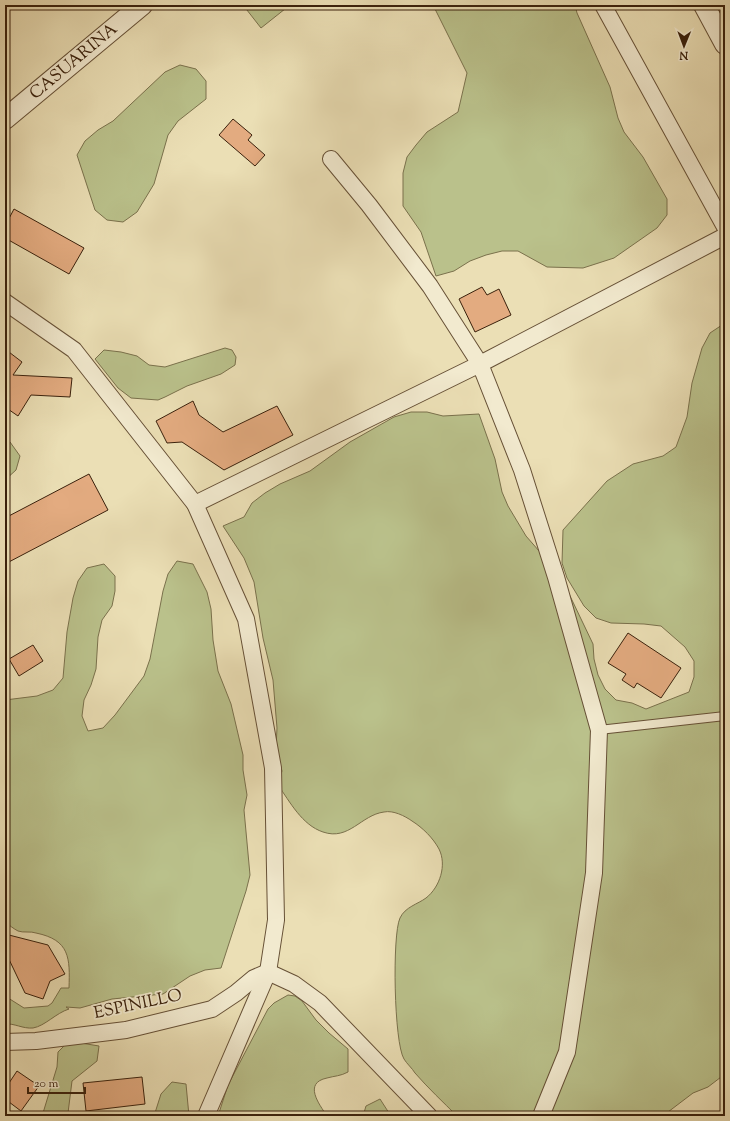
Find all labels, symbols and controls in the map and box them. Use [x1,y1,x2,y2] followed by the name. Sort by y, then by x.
[25,18,123,106] street label: CASUARINA
[664,26,704,66] north arrow
[679,47,689,63] text: N
[92,984,184,1026] street label: ESPINILLO
[28,1069,85,1095] scale bar
[34,1075,59,1093] text: 20 m

